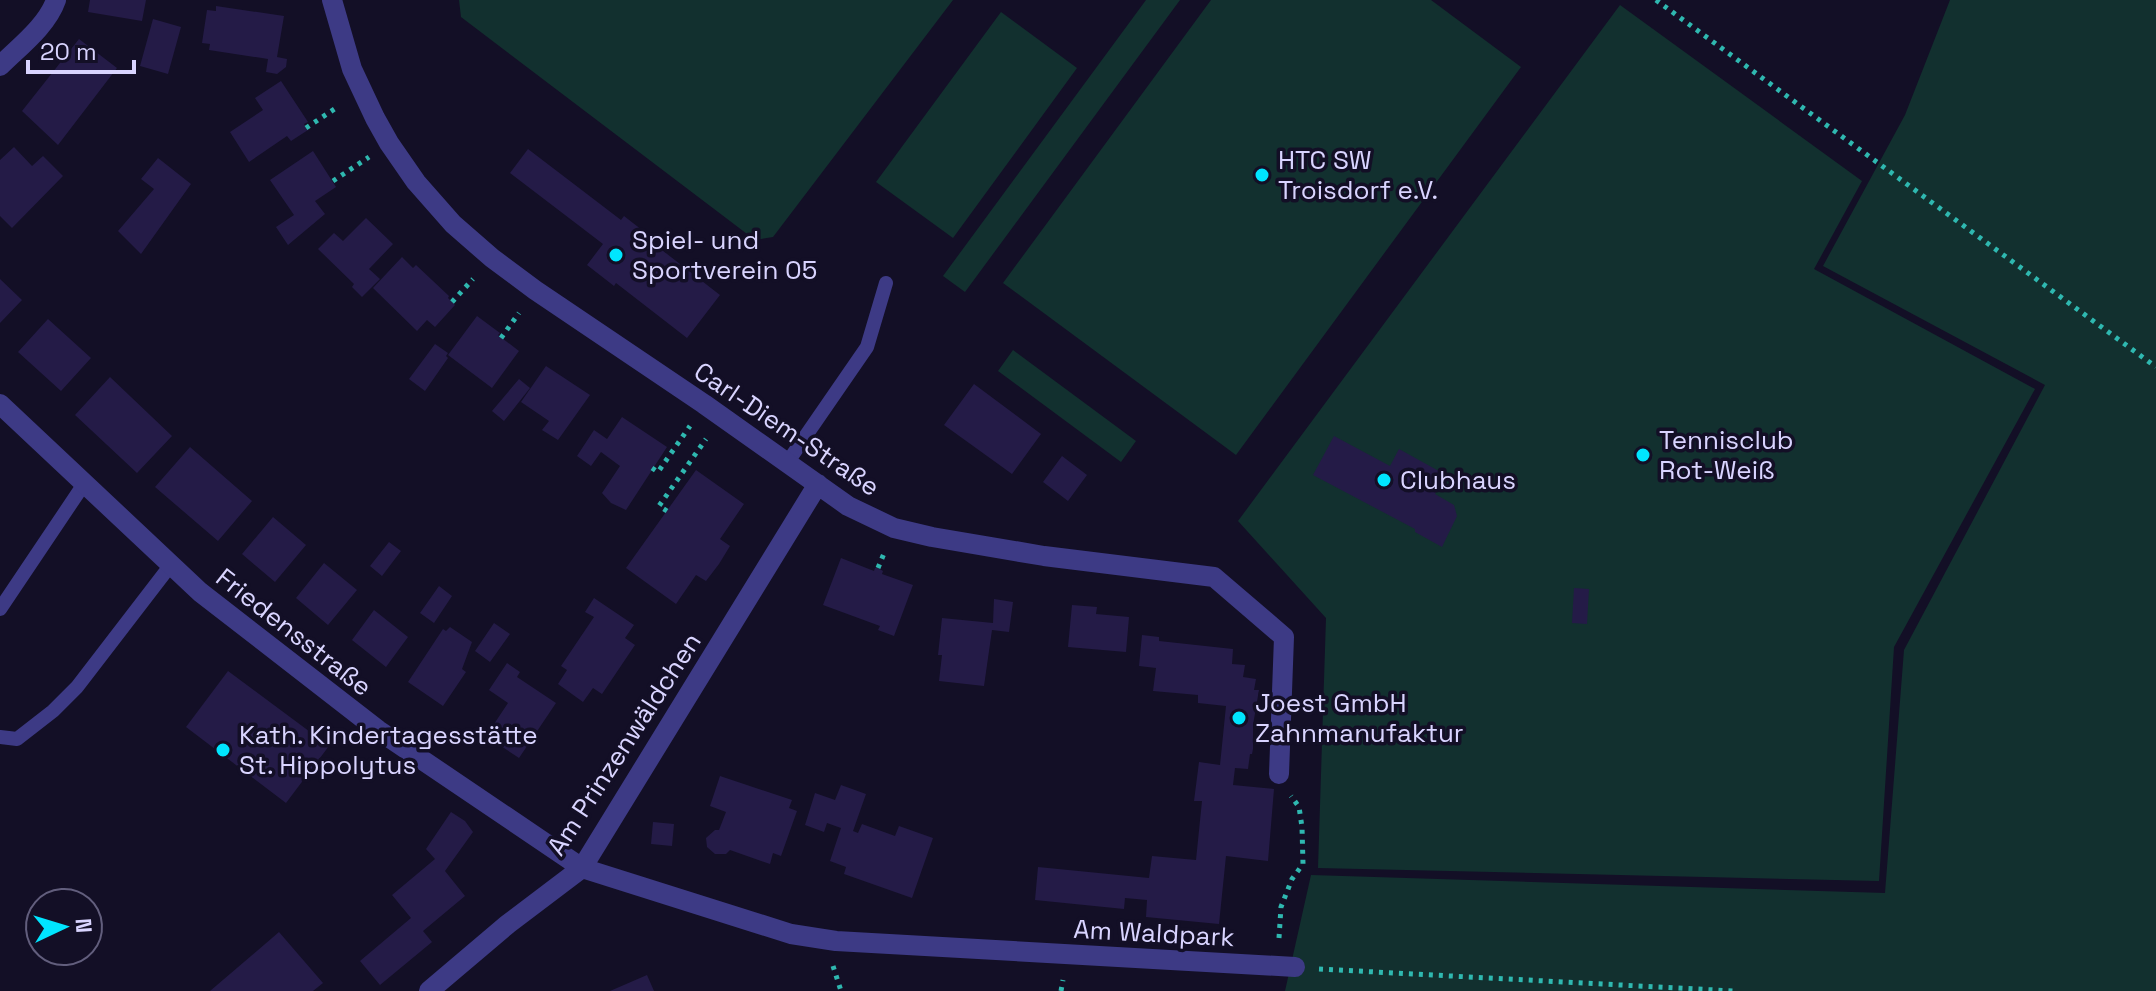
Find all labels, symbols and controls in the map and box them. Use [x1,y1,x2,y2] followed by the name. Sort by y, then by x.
[28,24,134,74] scale bar
[40,36,97,67] text: 20 m
[1278,143,1438,207] place label: HTC SW Troisdorf e.V.
[1253,166,1271,184] marker: HTC SW Troisdorf e.V.
[632,223,817,287] place label: Spiel- und Sportverein 05
[607,246,625,264] marker: Spiel- und Sportverein 05
[688,354,886,504] street label: Carl-Diem-Straße
[1659,423,1794,487] place label: Tennisclub Rot-Weiß
[1634,446,1652,464] marker: Tennisclub Rot-Weiß
[1400,463,1516,497] place label: Clubhaus
[1375,471,1393,489] marker: Clubhaus
[209,560,379,704] street label: Friedensstraße
[539,626,709,862] street label: Am Prinzenwäldchen
[1255,686,1464,750] place label: Joest GmbH Zahnmanufaktur
[1230,709,1248,727] marker: Joest GmbH Zahnmanufaktur
[239,718,538,782] place label: Kath. Kindertagesstätte St. Hippolytus
[214,741,232,759] marker: Kath. Kindertagesstätte St. Hippolytus
[24,887,104,967] north arrow
[1073,912,1235,954] street label: Am Waldpark
[69,917,98,934] text: N

